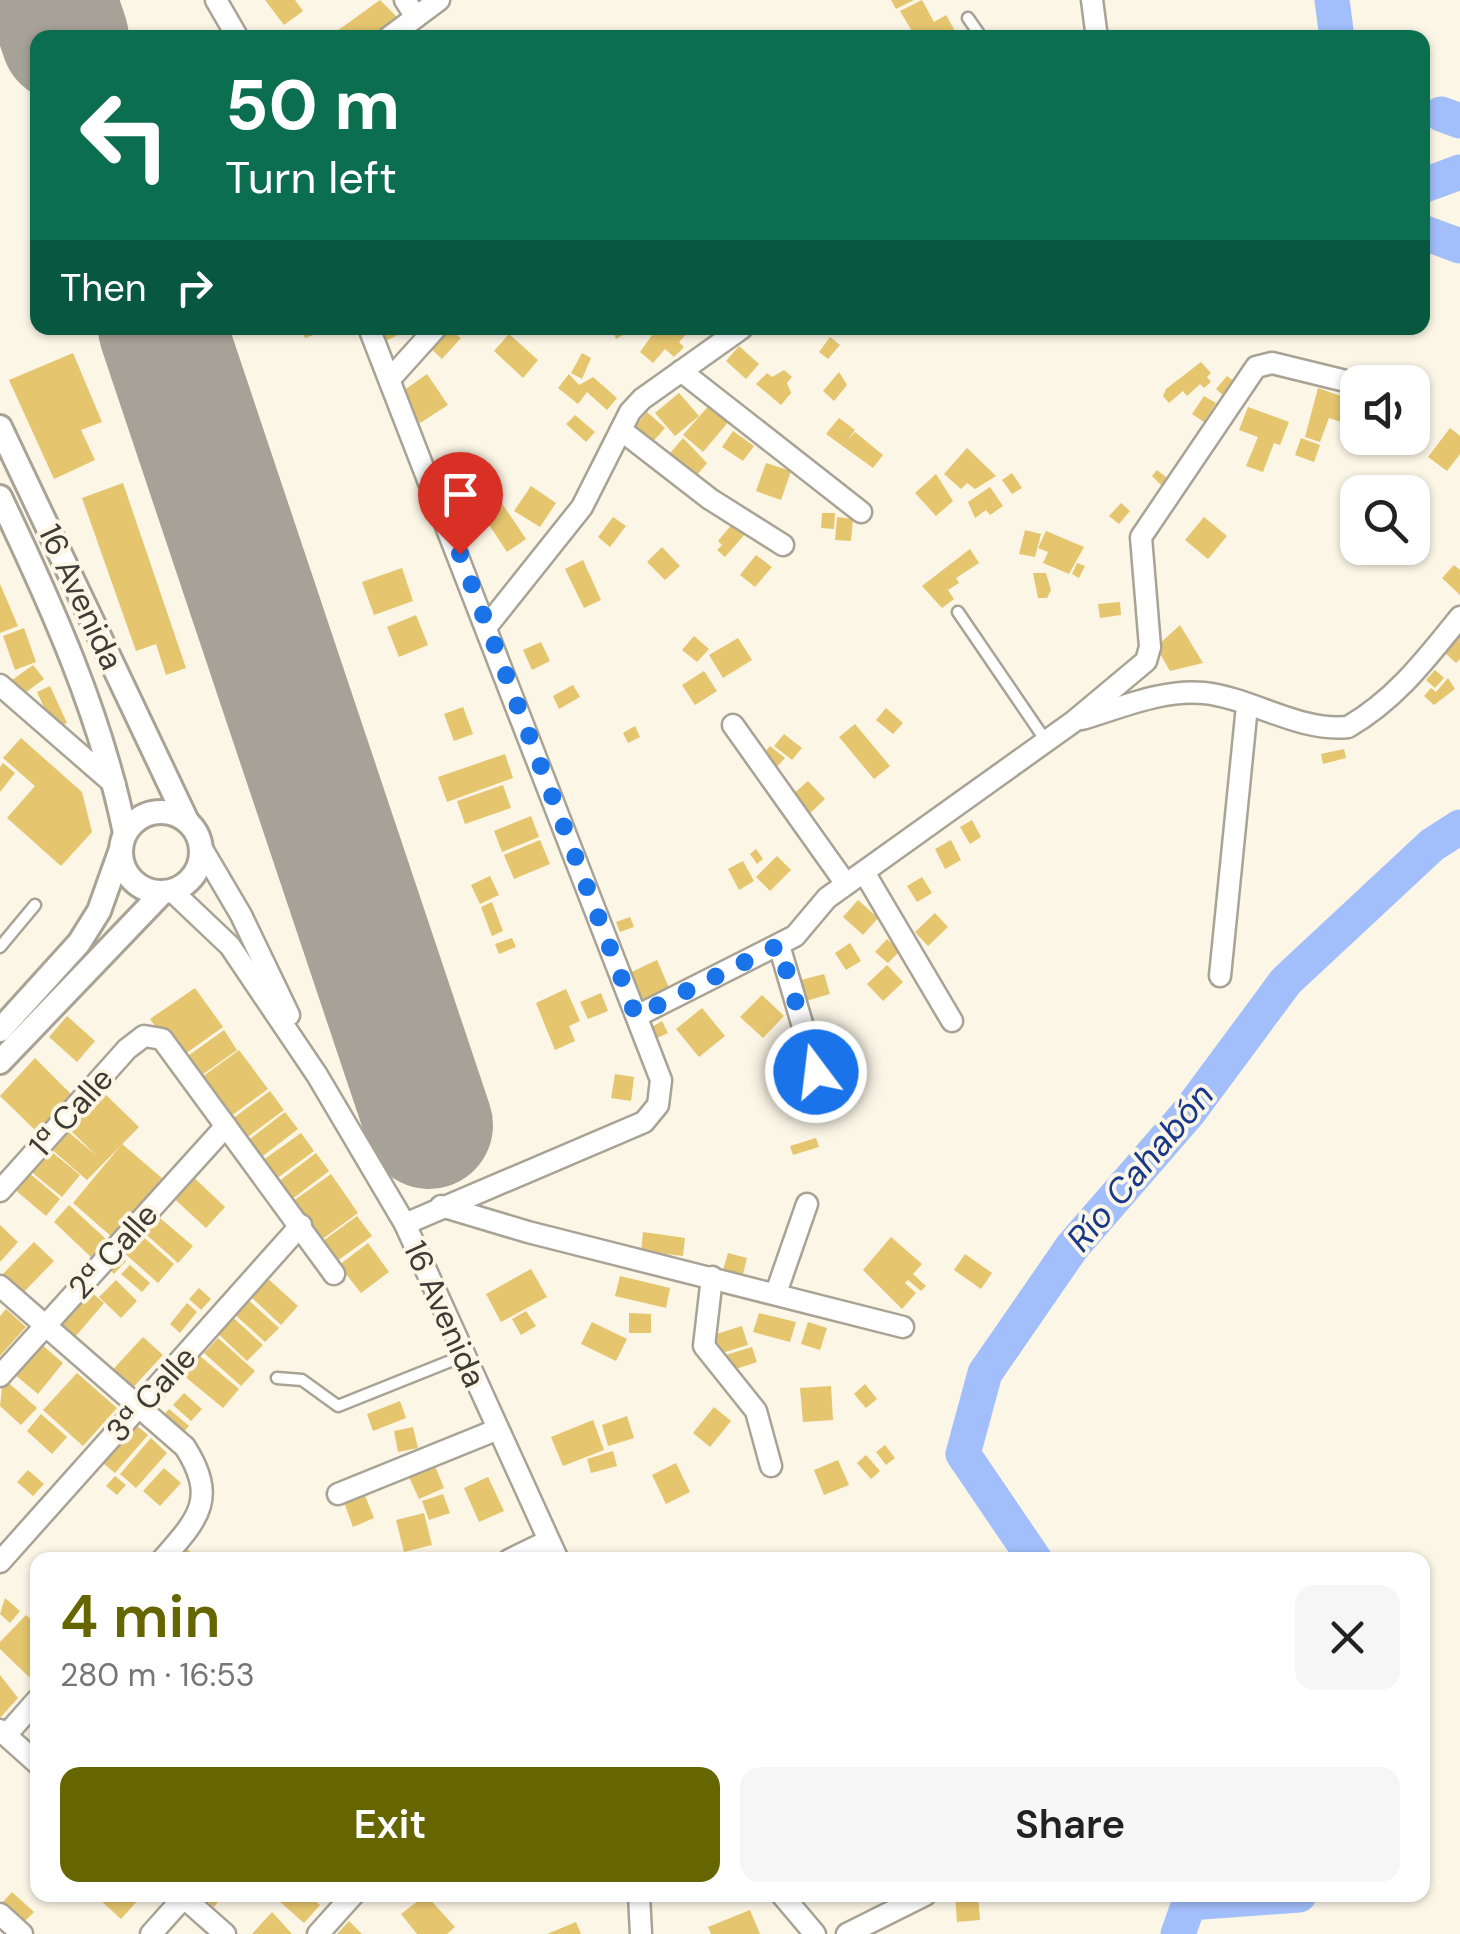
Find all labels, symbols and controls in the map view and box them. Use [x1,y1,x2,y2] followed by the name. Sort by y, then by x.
[225,60,400,151] text: 50 m
[60,70,190,200] icon: left
[225,148,397,207] text: Turn left
[167,260,222,315] icon: right
[60,263,147,313] text: Then
[1340,365,1430,565] map controls
[1340,365,1430,455] button: sound
[418,452,503,555] pin
[433,467,488,522] icon: arrive
[1340,475,1430,565] button: search
[29,517,133,677] street label: 16 Avenida
[764,1020,868,1124] position arrow
[20,1058,122,1166] street label: 1ª Calle
[1056,1073,1224,1261] water label: Río Cahabón
[59,1194,167,1308] street label: 2ª Calle
[394,1234,496,1394] street label: 16 Avenida
[97,1337,205,1451] street label: 3ª Calle
[60,1577,221,1656] text: 4 min
[1295,1585,1400,1690] button: close
[60,1654,255,1696] text: 280 m · 16:53
[60,1767,720,1882] button: Exit
[740,1767,1400,1882] button: Share

